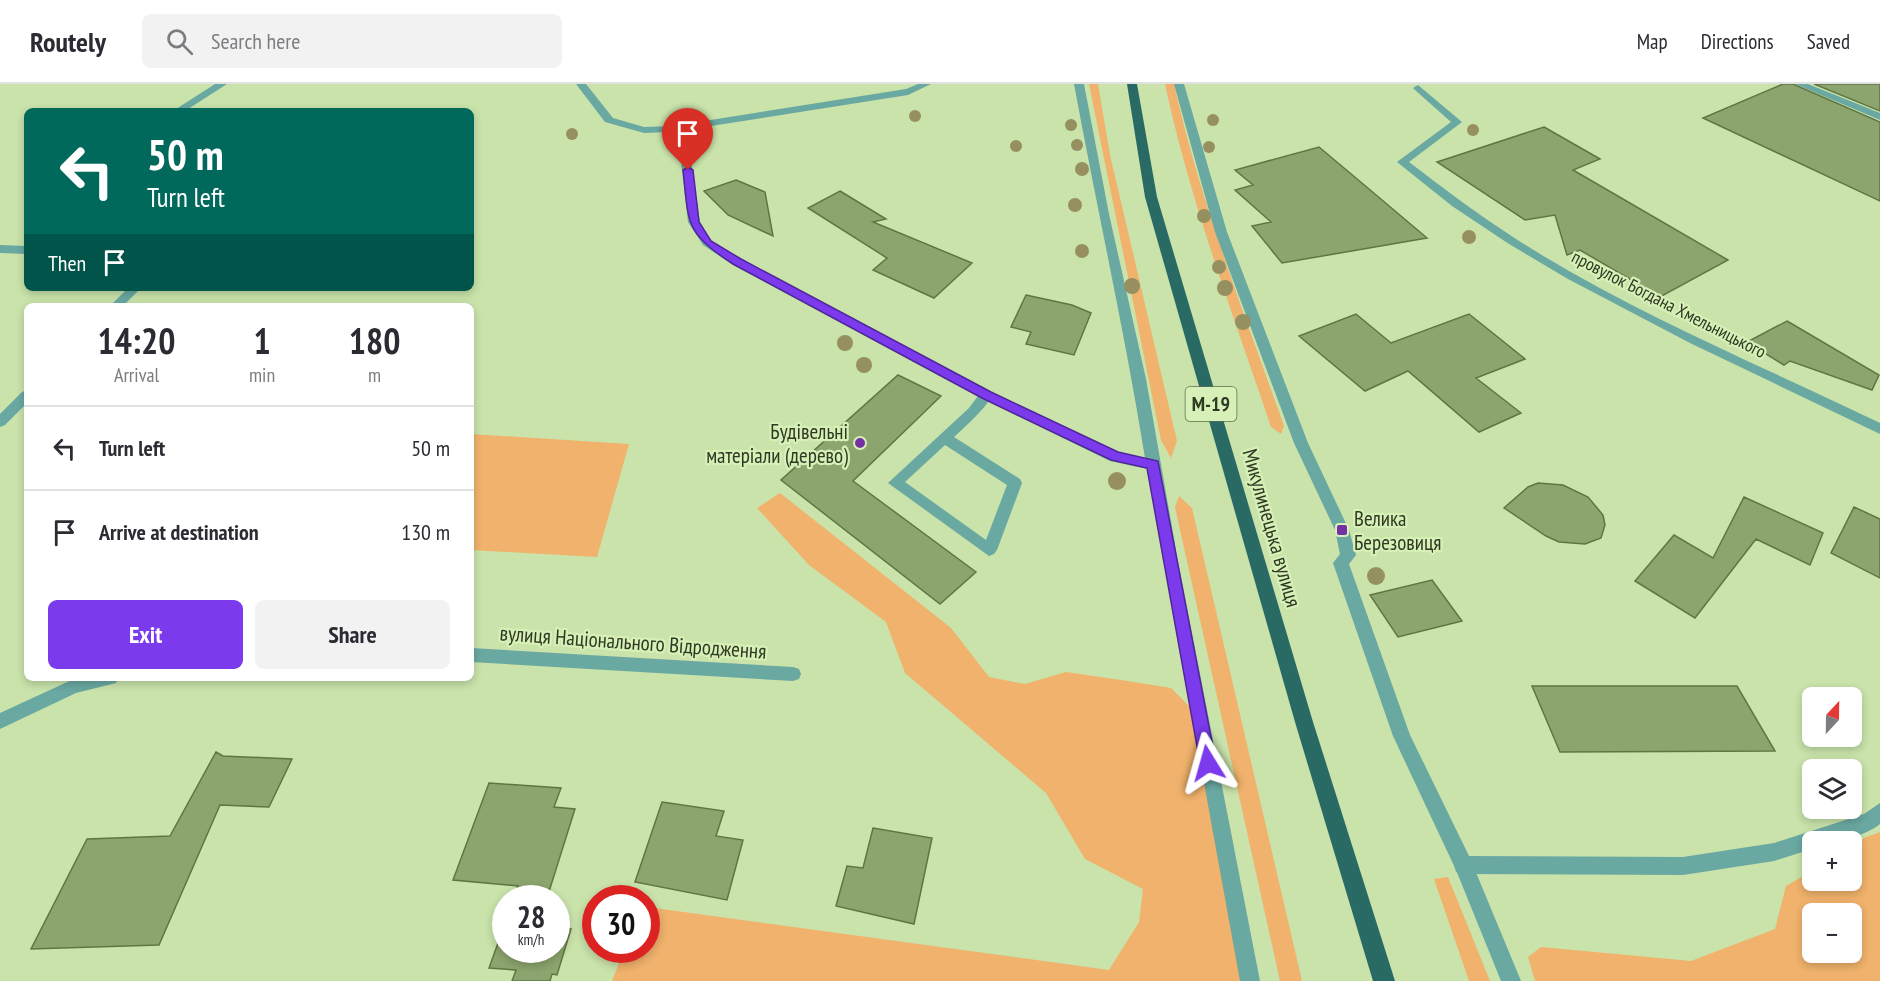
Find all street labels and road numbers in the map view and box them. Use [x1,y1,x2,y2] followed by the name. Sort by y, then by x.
[1568,245,1770,363] street label: провулок Богдана Хмельницького
[1186,387,1236,421] road number: М-19
[1237,446,1307,610] street label: Микулинецька вулиця
[499,619,767,665] street label: вулиця Національного Відродження

